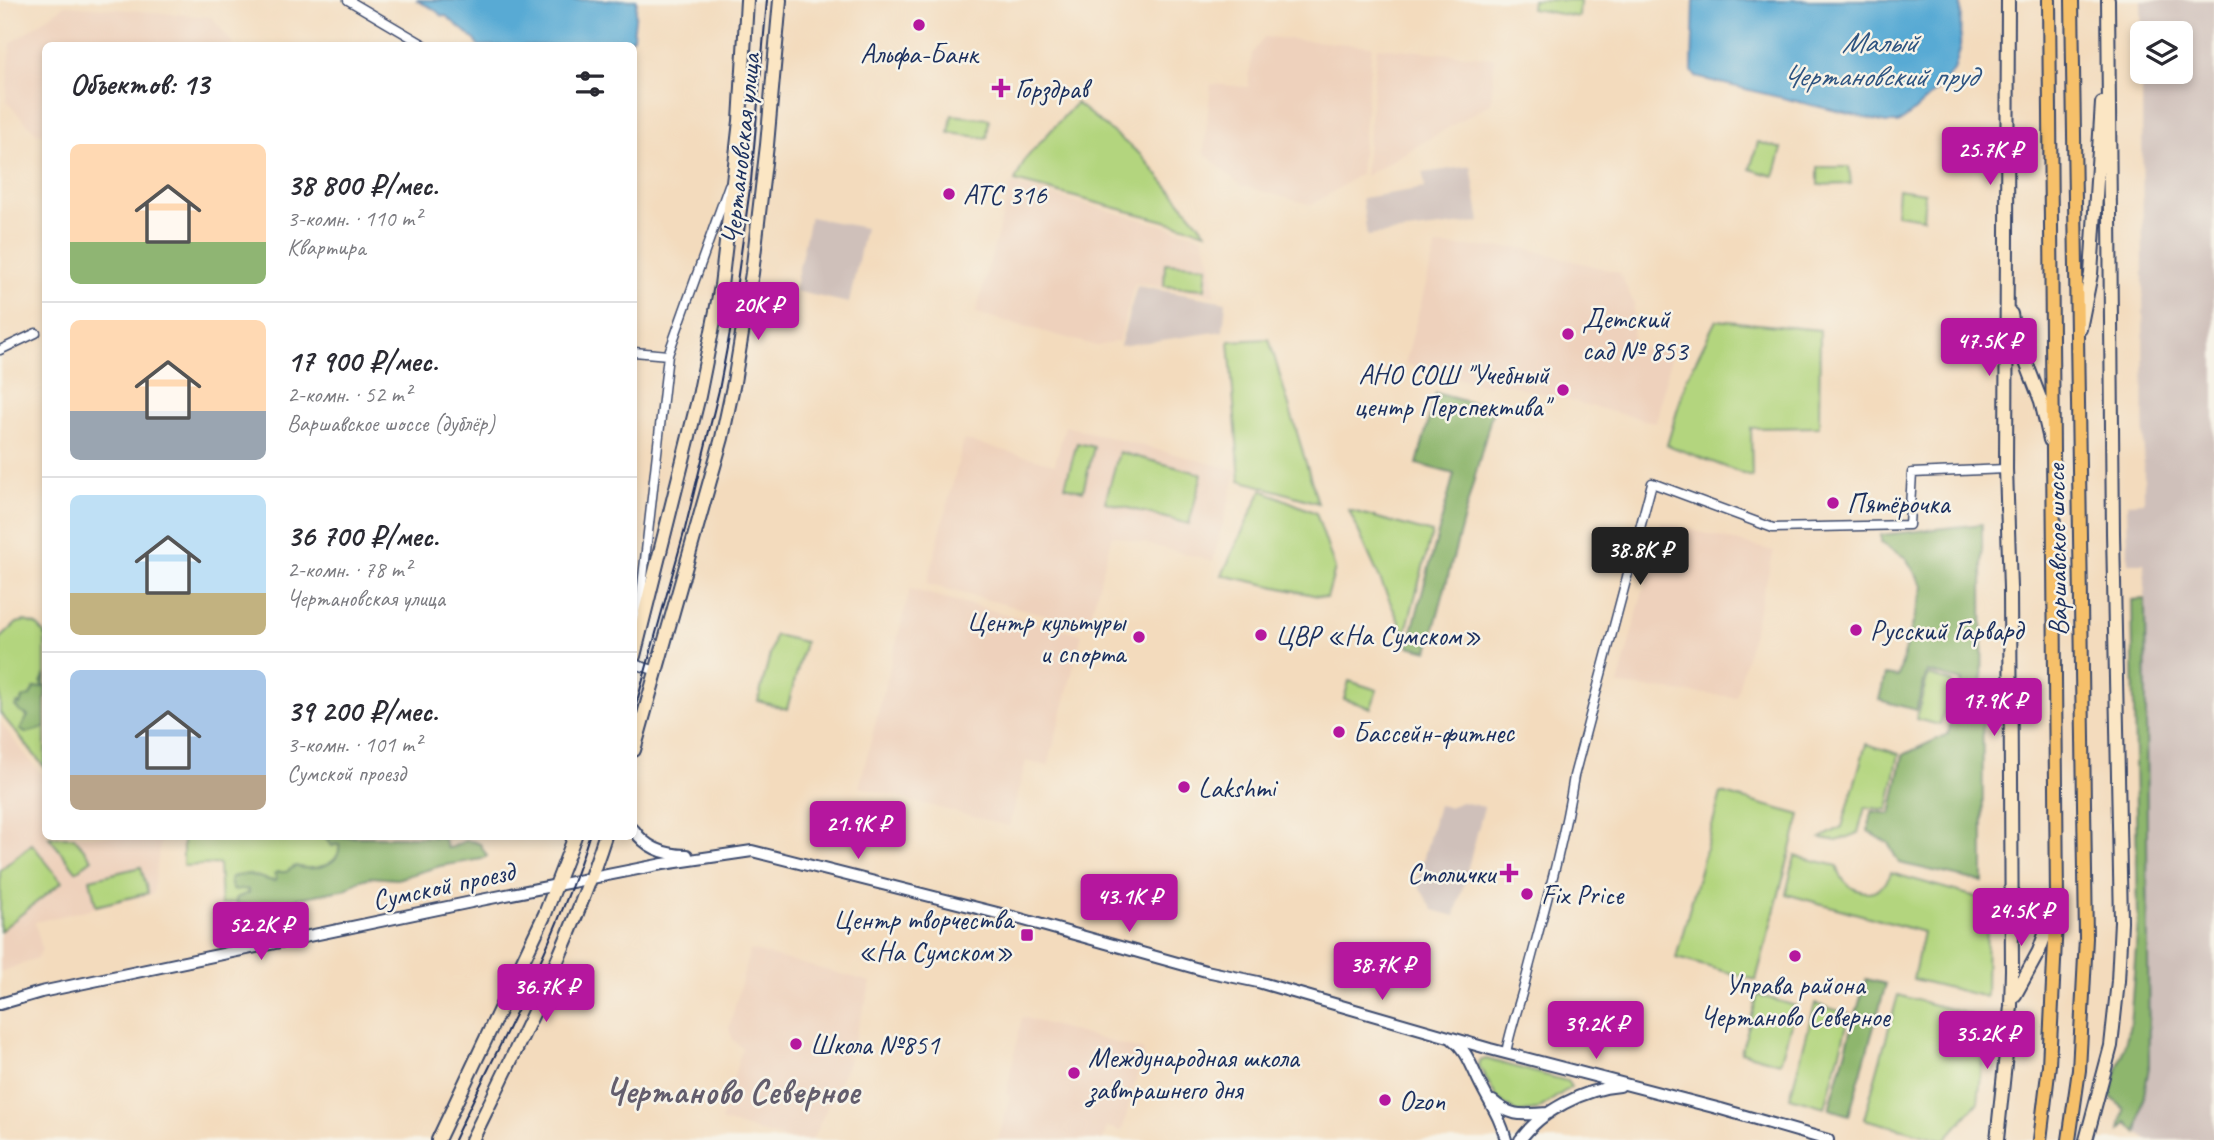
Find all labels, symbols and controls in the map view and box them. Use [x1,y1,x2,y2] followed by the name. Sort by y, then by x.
[911,17,927,33] marker: Альфа-Банк
[2130,21,2193,84] map controls
[2130,21,2193,84] button: layers
[1782,23,1983,95] water label: Малый Чертановский пруд
[860,36,980,71] place label: Альфа-Банк
[713,50,768,246] street label: Чертановская улица
[70,65,209,103] text: Объектов: 13
[571,65,609,103] icon: filters
[1015,71,1093,106] place label: Горздрав
[993,80,1009,96] marker: Горздрав
[1925,128,2055,187] pin: 25.7K ₽
[1958,135,2022,164] text: 25.7K ₽
[287,166,438,204] text: 38 800 ₽/мес.
[126,172,210,256] icon: home
[963,177,1048,212] place label: АТС 316
[941,186,957,202] marker: АТС 316
[287,204,421,233] text: 3-комн. · 110 m²
[287,233,365,262] text: Квартира
[709,282,807,342] pin: 20K ₽
[733,290,783,319] text: 20K ₽
[1582,301,1690,368] place label: Детский сад № 853
[1924,318,2054,378] pin: 47.5K ₽
[1560,326,1576,342] marker: Детский сад № 853
[1957,326,2021,355] text: 47.5K ₽
[287,342,438,380] text: 17 900 ₽/мес.
[126,348,210,432] icon: home
[1354,357,1554,424] place label: АНО СОШ "Учебный центр Перспектива"
[287,380,411,409] text: 2-комн. · 52 m²
[1555,382,1571,398] marker: АНО СОШ "Учебный центр Перспектива"
[287,409,495,438] text: Варшавское шоссе (дублёр)
[2037,462,2075,636] street label: Варшавское шоссе
[1847,486,1951,521] place label: Пятёрочка
[1825,495,1841,511] marker: Пятёрочка
[287,517,439,555] text: 36 700 ₽/мес.
[126,523,210,607] icon: home
[1575,528,1705,587] pin: 38.8K ₽
[1608,535,1672,564] text: 38.8K ₽
[287,555,411,584] text: 2-комн. · 78 m²
[287,584,445,613] text: Чертановская улица
[967,604,1128,671] place label: Центр культуры и спорта
[1870,613,2026,648] place label: Русский Гарвард
[1275,618,1481,653] place label: ЦВР «На Сумском»
[1848,622,1864,638] marker: Русский Гарвард
[1253,627,1269,643] marker: ЦВР «На Сумском»
[1131,629,1147,645] marker: Центр культуры и спорта
[1929,678,2059,738] pin: 17.9K ₽
[1962,686,2026,715] text: 17.9K ₽
[287,692,438,730] text: 39 200 ₽/мес.
[126,698,210,782] icon: home
[1353,715,1516,750] place label: Бассейн-фитнес
[1331,724,1347,740] marker: Бассейн-фитнес
[287,730,421,759] text: 3-комн. · 101 m²
[287,759,406,788] text: Сумской проезд
[1198,770,1279,805] place label: Lakshmi
[1176,779,1192,795] marker: Lakshmi
[793,802,923,861] pin: 21.9K ₽
[826,809,890,838] text: 21.9K ₽
[369,853,520,918] street label: Сумской проезд
[1407,856,1498,891] place label: Столички
[1501,865,1517,881] marker: Столички
[1064,874,1194,934] pin: 43.1K ₽
[1541,877,1625,912] place label: Fix Price
[1097,882,1161,911] text: 43.1K ₽
[1519,886,1535,902] marker: Fix Price
[1956,888,2086,948] pin: 24.5K ₽
[1989,896,2053,925] text: 24.5K ₽
[196,902,326,962] pin: 52.2K ₽
[833,902,1016,969] place label: Центр творчества «На Сумском»
[229,910,293,939] text: 52.2K ₽
[1019,927,1035,943] marker: Центр творчества «На Сумском»
[1317,942,1447,1002] pin: 38.7K ₽
[1787,948,1803,964] marker: Управа района Чертаново Северное
[1350,950,1414,979] text: 38.7K ₽
[481,964,611,1024] pin: 36.7K ₽
[1700,967,1892,1034] place label: Управа района Чертаново Северное
[513,972,579,1001] text: 36.7K ₽
[1531,1002,1661,1061] pin: 39.2K ₽
[1564,1009,1628,1038] text: 39.2K ₽
[1922,1012,2052,1071] pin: 35.2K ₽
[1955,1019,2019,1048] text: 35.2K ₽
[810,1027,941,1062] place label: Школа №851
[788,1036,804,1052] marker: Школа №851
[1084,1040,1300,1108] place label: Международная школа завтрашнего дня
[1066,1065,1082,1081] marker: Международная школа завтрашнего дня
[604,1069,862,1114] district label: Чертаново Северное
[1399,1083,1445,1118] place label: Ozon
[1377,1092,1393,1108] marker: Ozon

